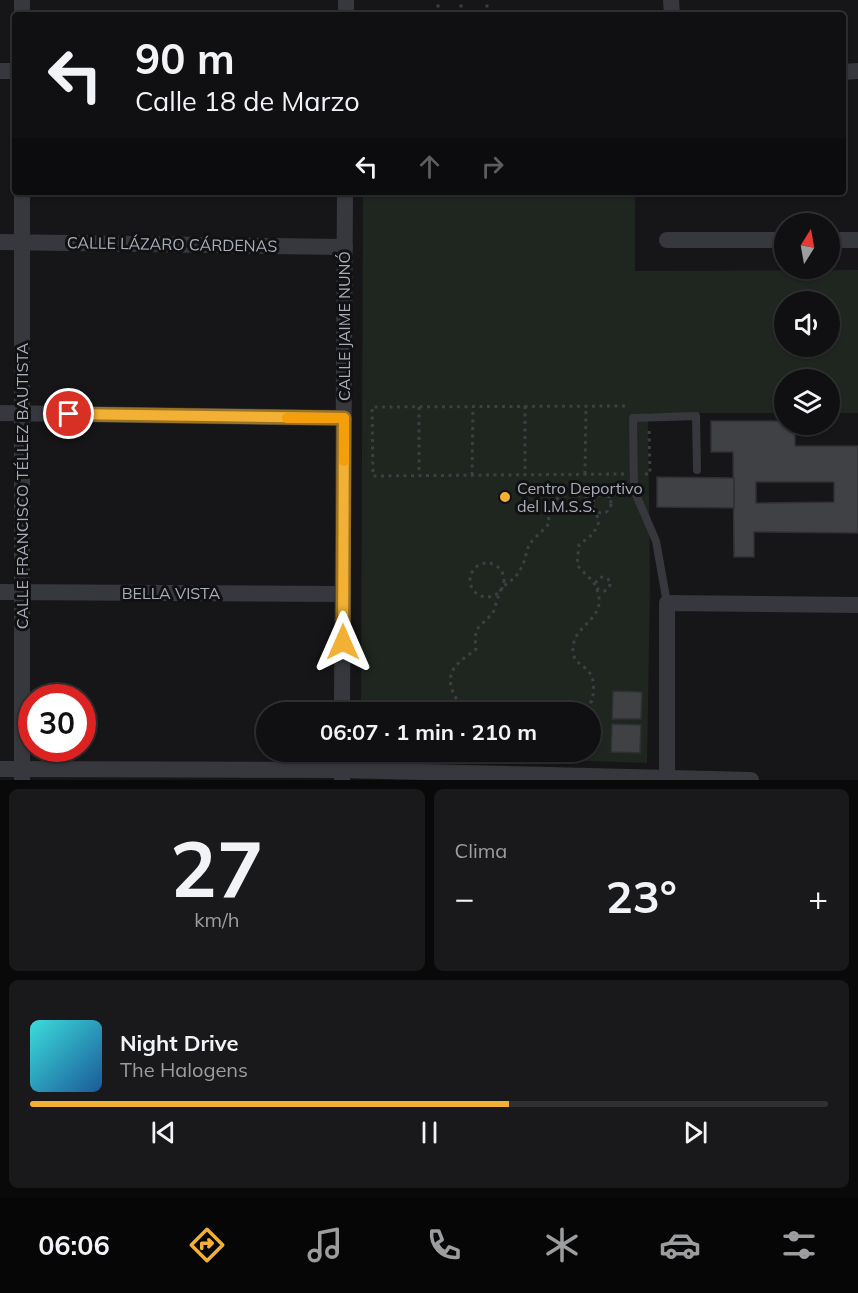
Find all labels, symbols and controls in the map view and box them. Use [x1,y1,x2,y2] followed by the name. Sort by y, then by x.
[135,32,235,85] text: 90 m
[36,36,114,114] icon: left
[135,84,360,118] text: Calle 18 de Marzo
[350,150,383,183] icon: left
[413,150,446,183] icon: ahead
[476,150,509,183] icon: right
[774,213,840,279] north arrow
[774,213,840,435] map controls
[67,232,277,256] street label: CALLE LÁZARO CÁRDENAS
[334,251,354,401] street label: CALLE JAIME NUNÓ
[774,291,840,357] button: sound
[12,342,32,629] street label: CALLE FRANCISCO TÉLLEZ BAUTISTA
[774,369,840,435] button: layers
[43,388,94,439] pin
[52,397,85,430] icon: arrive
[517,478,643,516] place label: Centro Deportivo del I.M.S.S.
[498,490,512,504] marker: Centro Deportivo del I.M.S.S.
[122,583,221,603] street label: BELLA VISTA
[311,610,375,674] position arrow
[18,684,96,762] speed limit sign: 30
[320,718,537,746] text: 06:07 · 1 min · 210 m
[170,819,264,917] text: 27
[455,838,507,863] text: Clima
[606,868,677,924] text: 23°
[455,877,474,918] text: −
[808,877,828,918] text: +
[194,907,239,932] text: km/h
[120,1029,239,1057] text: Night Drive
[120,1057,248,1082] text: The Halogens
[147,1116,180,1149] icon: previous
[413,1116,446,1149] icon: pause
[679,1116,712,1149] icon: next
[186,1224,228,1266] icon: directions
[304,1224,346,1266] icon: music
[423,1224,465,1266] icon: phone
[541,1224,583,1266] icon: climate
[659,1224,701,1266] icon: car
[778,1224,820,1266] icon: filters
[38,1228,110,1262] text: 06:06

